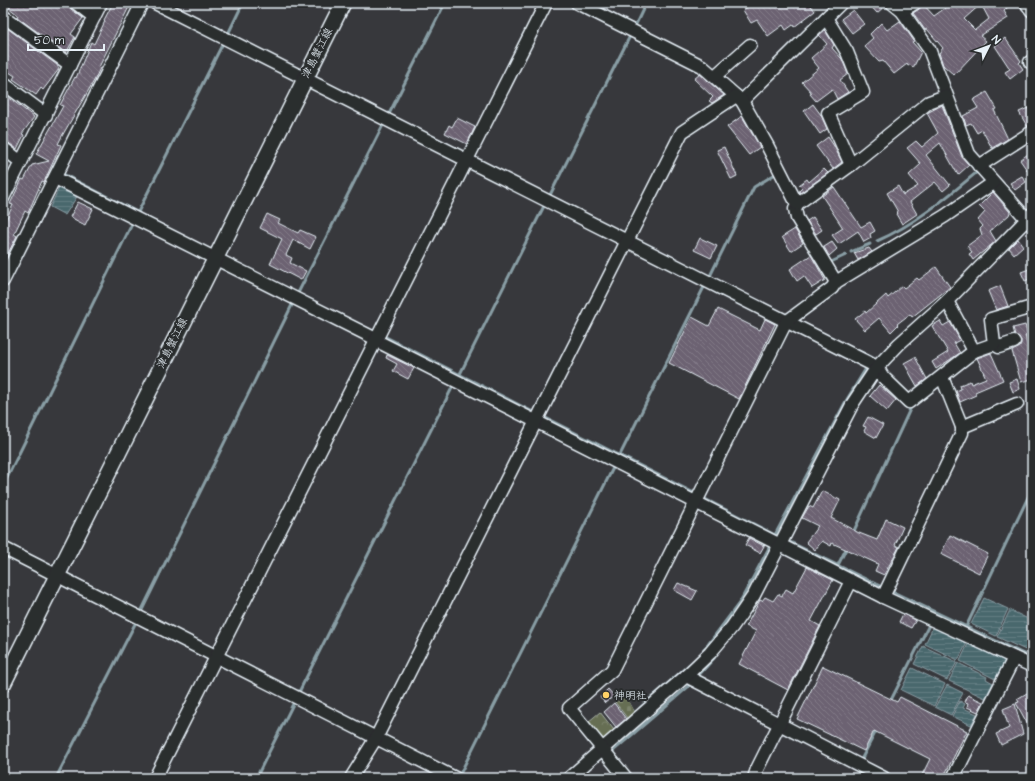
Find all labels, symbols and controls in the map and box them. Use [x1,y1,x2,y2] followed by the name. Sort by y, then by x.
[298,25,336,81] street label: 津島蟹江線
[28,26,104,52] scale bar
[969,26,1009,66] north arrow
[34,32,65,49] text: 50 m
[988,32,1004,47] text: N
[153,315,191,371] street label: 津島蟹江線
[614,688,647,703] place label: 神明社
[601,690,611,700] marker: 神明社

